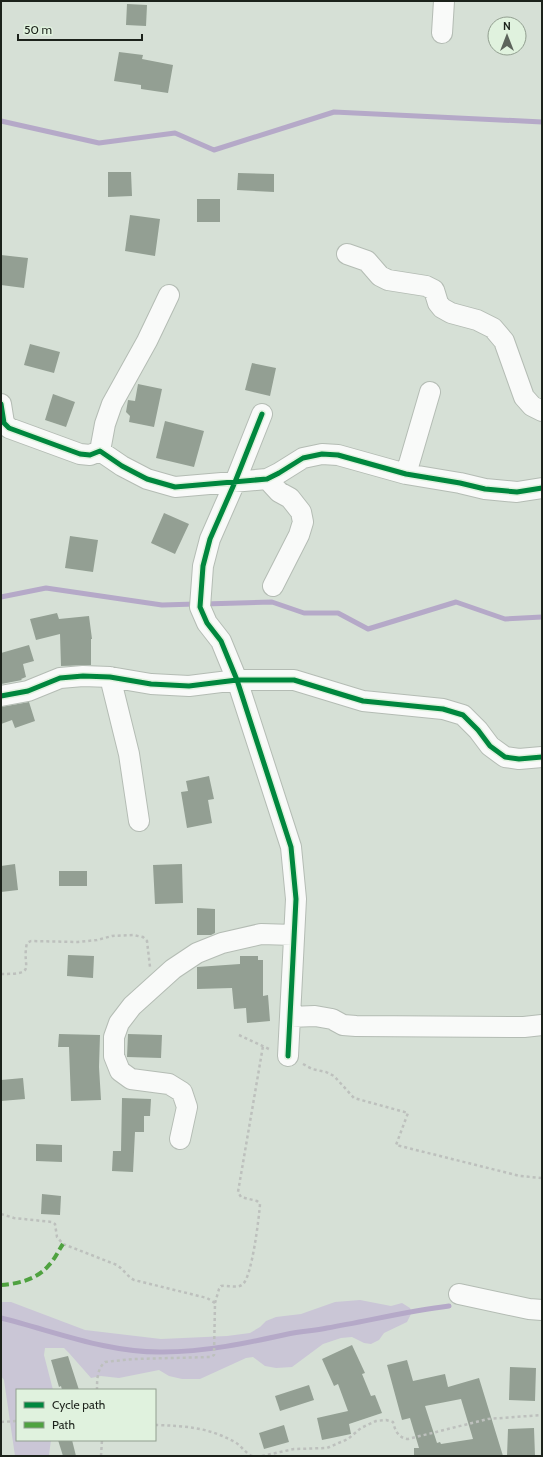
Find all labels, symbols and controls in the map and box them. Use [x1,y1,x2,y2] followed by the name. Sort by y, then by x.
[18,16,142,42] scale bar
[487,16,527,56] north arrow
[503,19,511,33] text: N
[24,22,52,37] text: 50 m
[16,1389,156,1441] legend
[52,1397,105,1412] text: Cycle path
[52,1417,75,1432] text: Path

